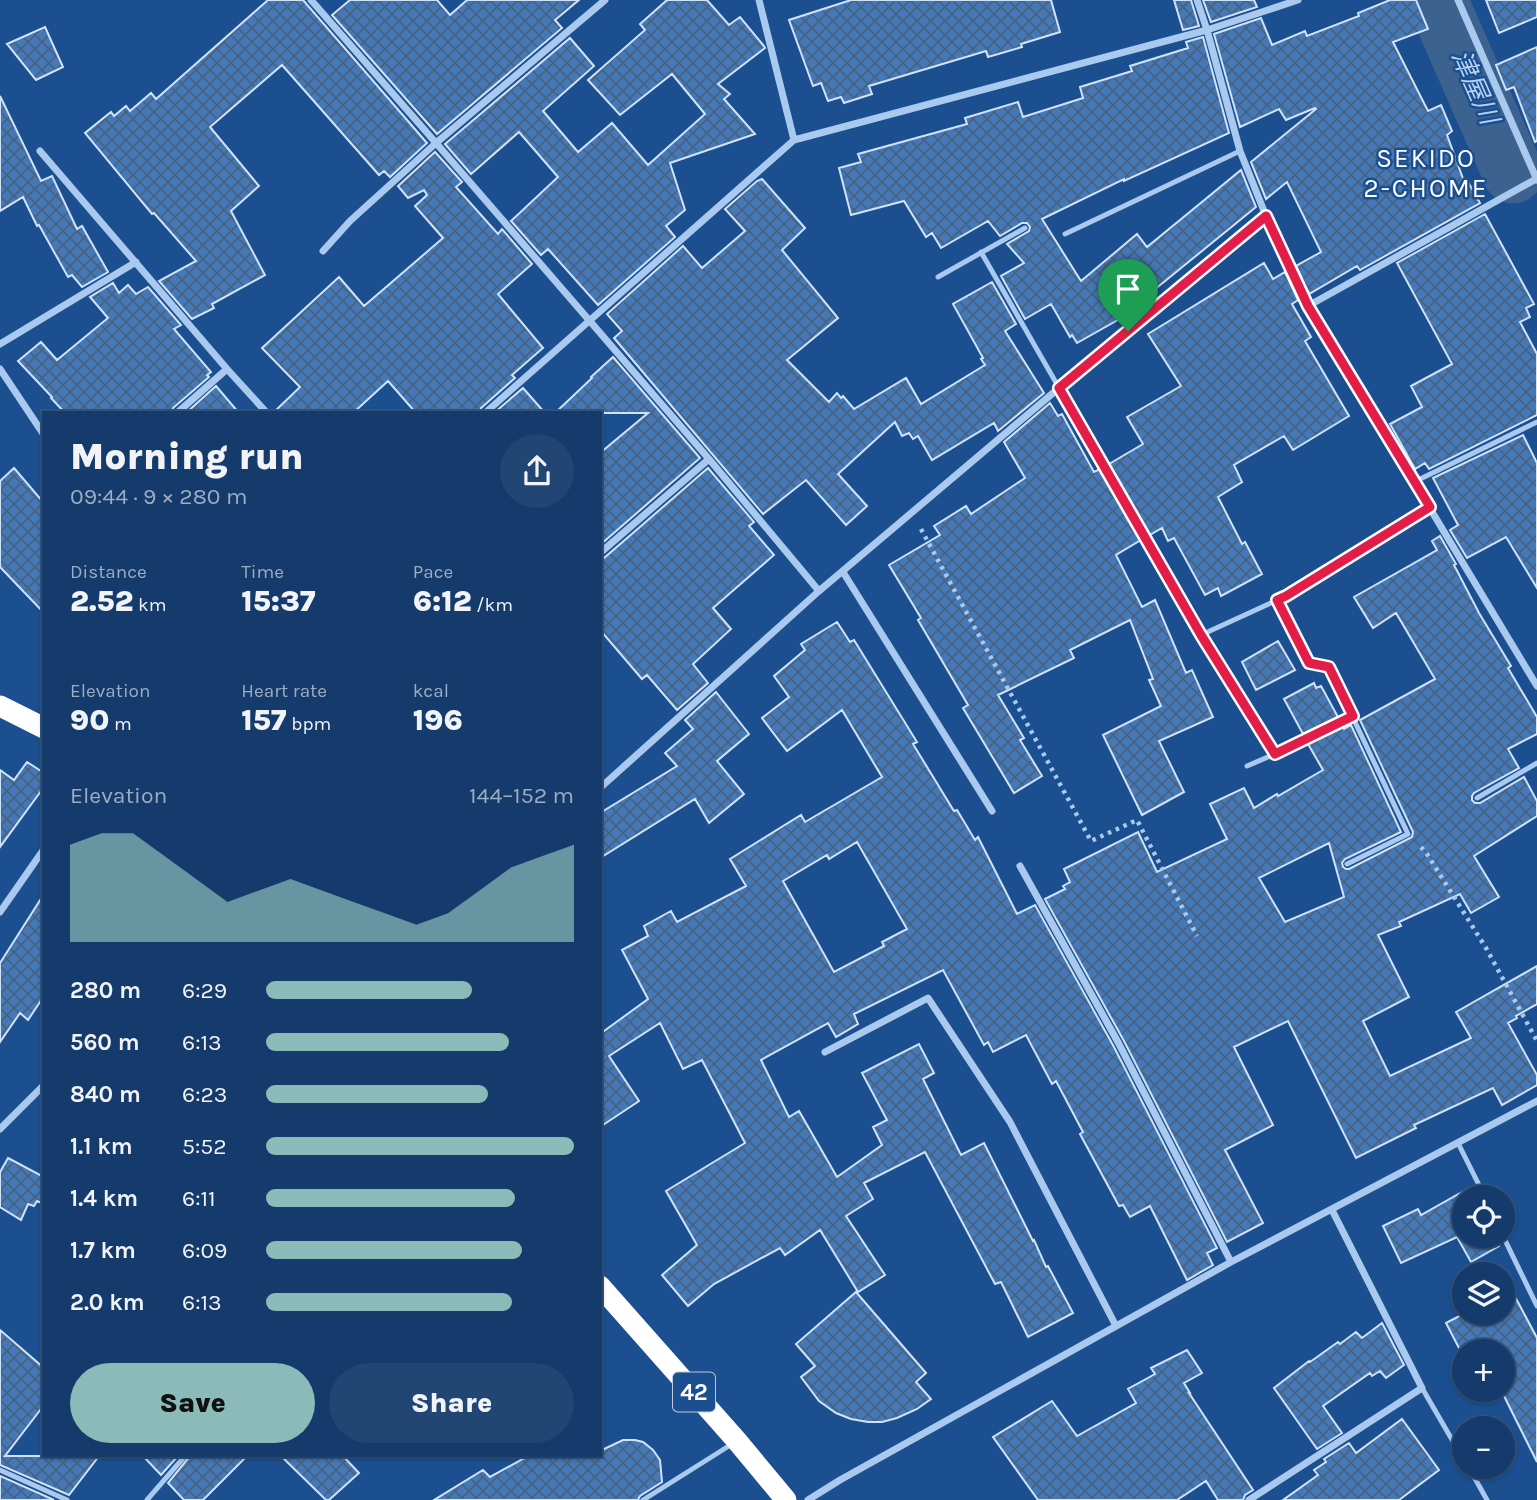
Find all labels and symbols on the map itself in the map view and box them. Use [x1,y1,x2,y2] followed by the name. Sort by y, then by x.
[1445,45,1506,132] water label: 津屋川
[1364,143,1488,204] district label: SEKIDO 2-CHOME
[1098,259,1158,331] pin
[673,1372,715,1412] road number: 42

